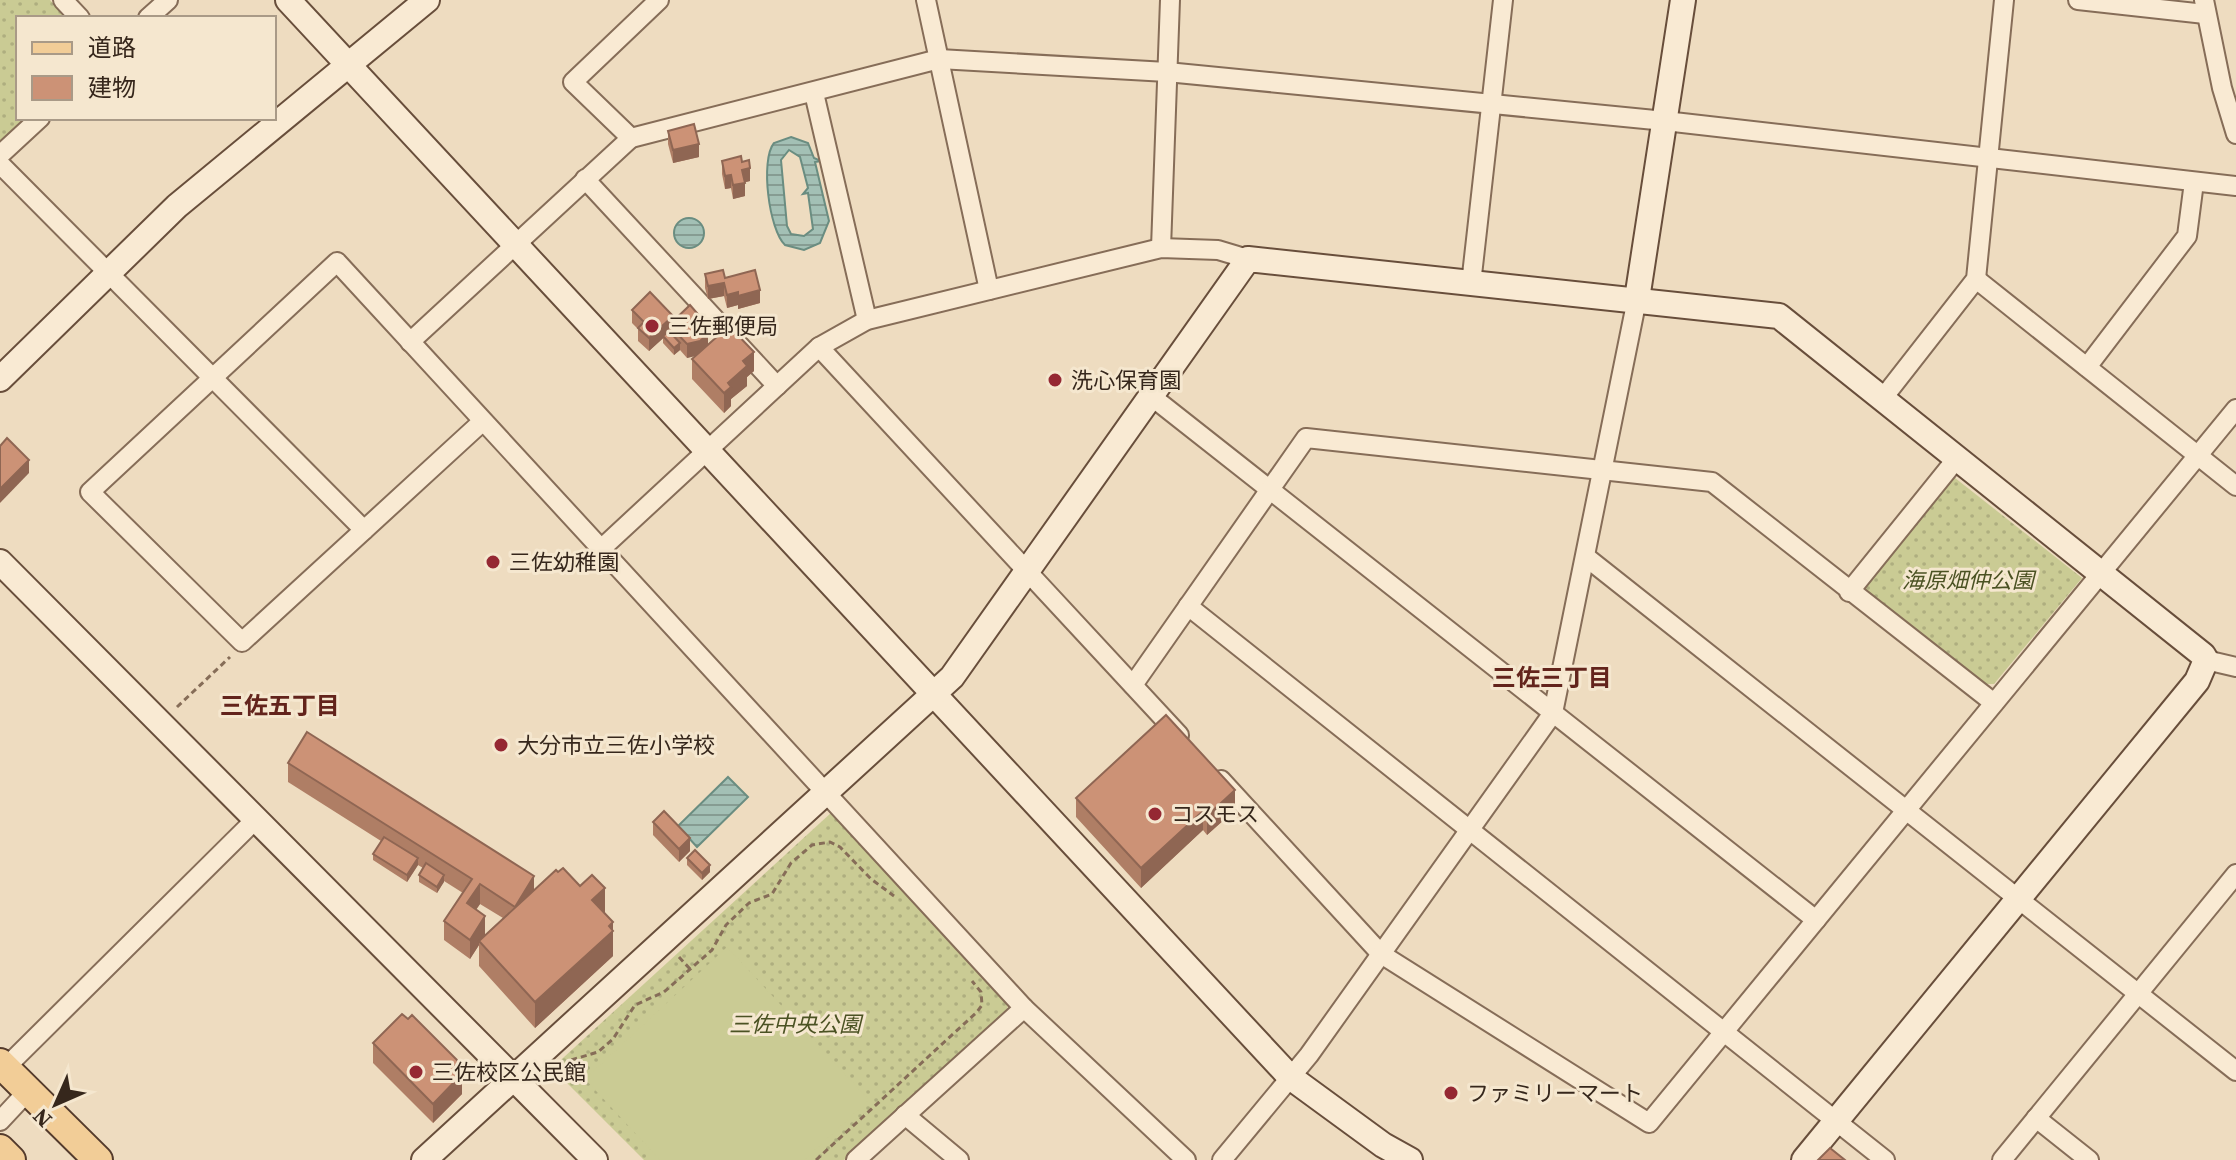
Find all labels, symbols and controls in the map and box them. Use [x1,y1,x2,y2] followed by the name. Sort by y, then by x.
[16,16,276,120] legend
[88,31,136,64] text: 道路
[88,71,136,104] text: 建物
[668,311,778,341] place label: 三佐郵便局
[643,317,661,335] marker: 三佐郵便局
[1071,365,1181,395] place label: 洗心保育園
[1046,371,1064,389] marker: 洗心保育園
[509,547,619,577] place label: 三佐幼稚園
[484,553,502,571] marker: 三佐幼稚園
[1902,565,2037,595] park label: 海原畑仲公園
[1492,661,1612,694] district label: 三佐三丁目
[220,689,340,722] district label: 三佐五丁目
[517,730,715,760] place label: 大分市立三佐小学校
[492,736,510,754] marker: 大分市立三佐小学校
[1171,799,1259,829] place label: コスモス
[1146,805,1164,823] marker: コスモス
[729,1009,864,1039] park label: 三佐中央公園
[432,1057,586,1087] place label: 三佐校区公民館
[407,1063,425,1081] marker: 三佐校区公民館
[16,1064,96,1144] north arrow
[1467,1078,1643,1108] place label: ファミリーマート
[1442,1084,1460,1102] marker: ファミリーマート
[26,1102,58,1134] text: N

